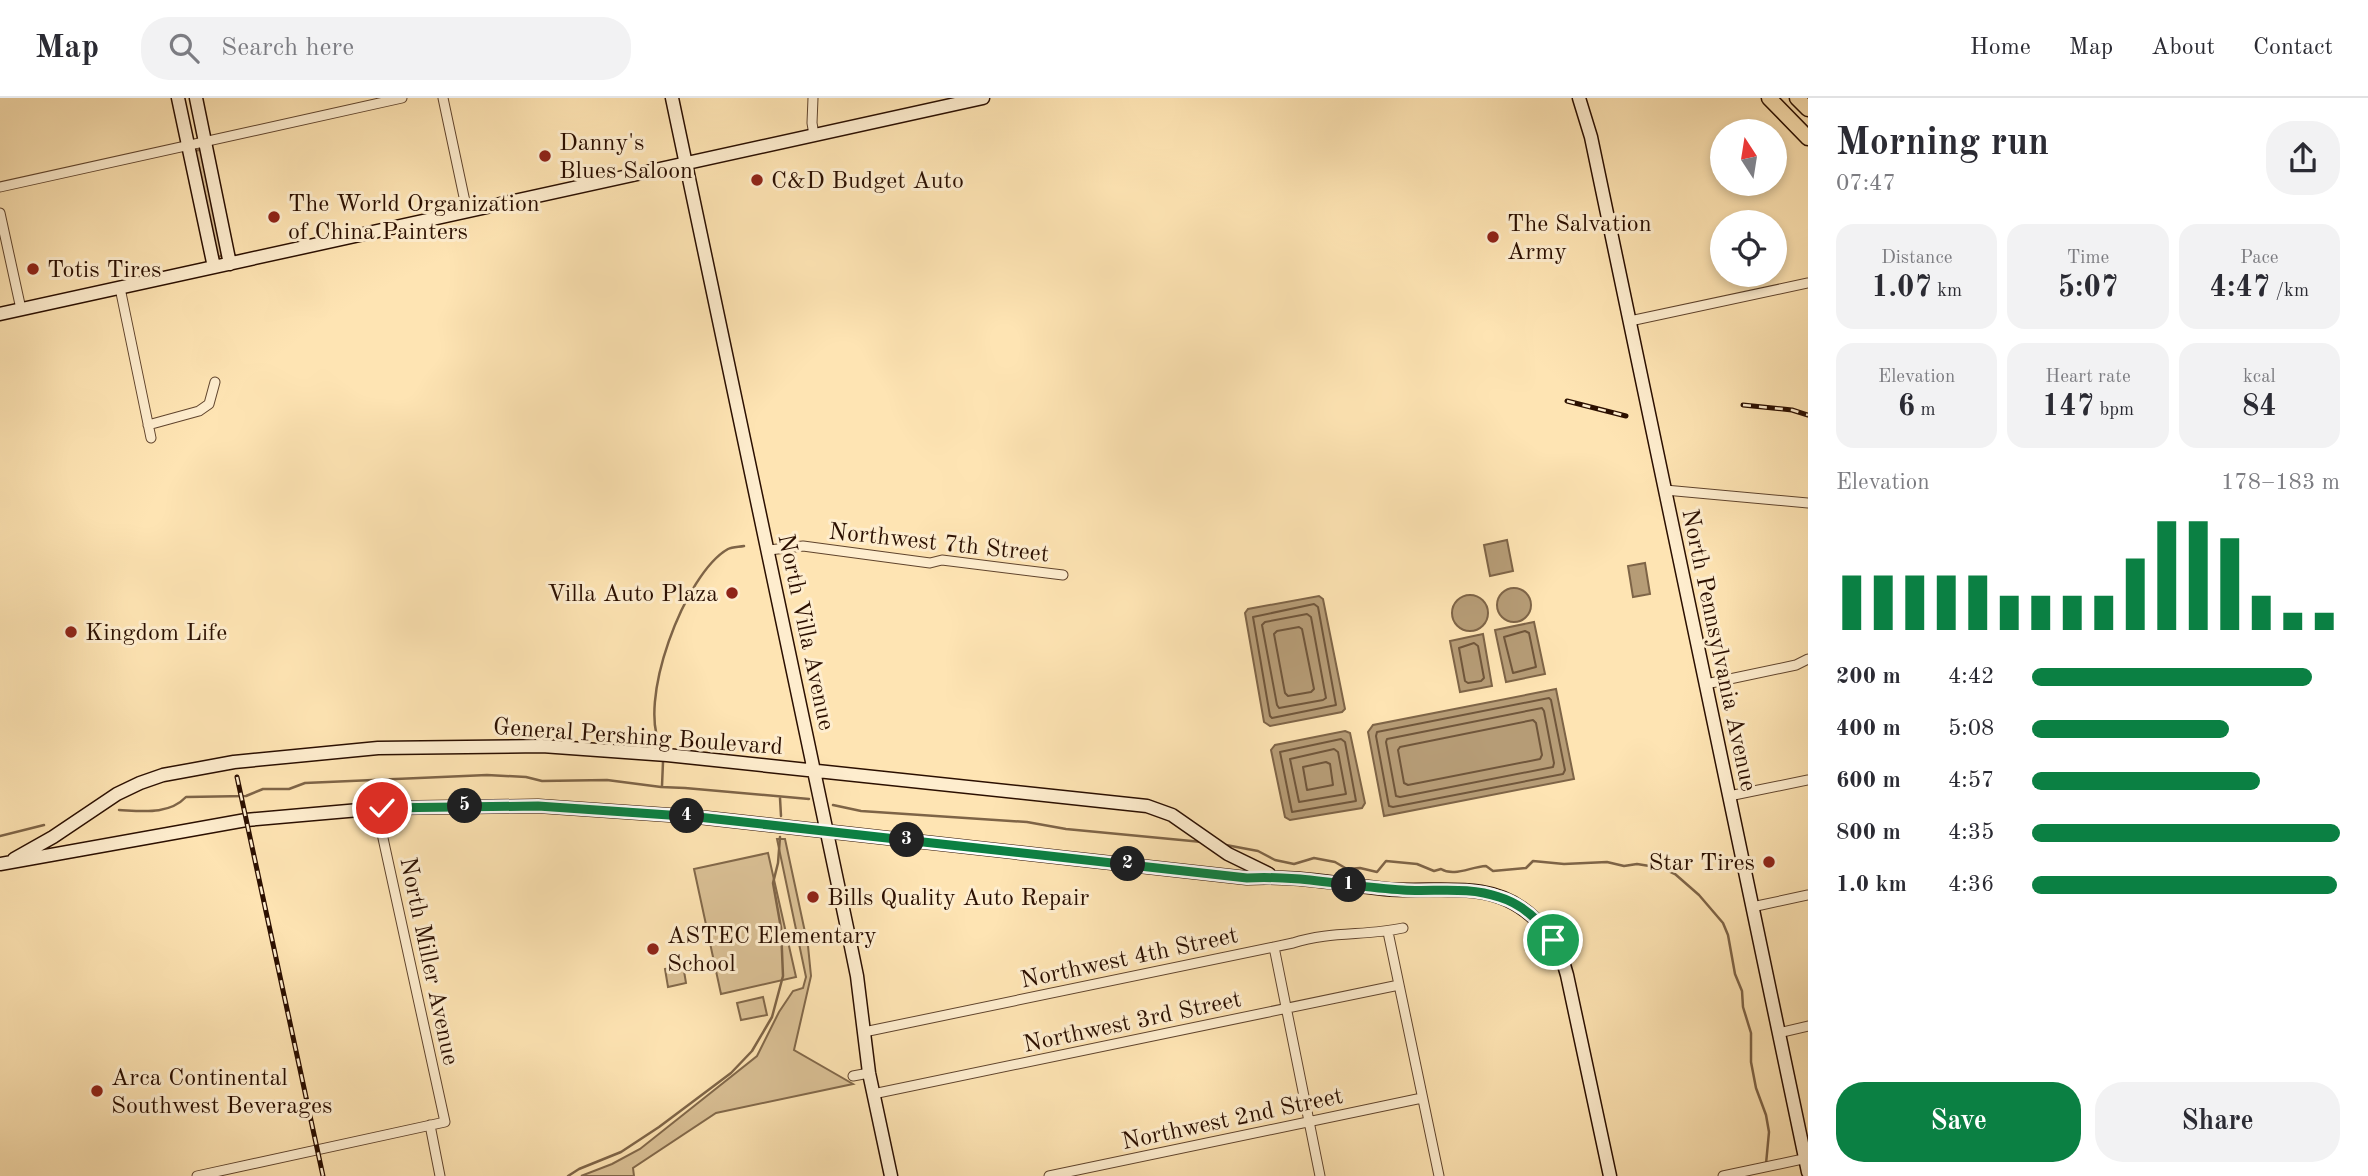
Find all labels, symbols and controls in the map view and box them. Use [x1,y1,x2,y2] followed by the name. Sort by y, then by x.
[141,17,631,80] search box
[165,29,203,67] icon: search
[35,32,99,65] text: Map
[221,35,354,61] text: Search here
[1970,36,2031,60] text: Home
[2069,36,2113,60] text: Map
[2151,36,2215,60] text: About
[2253,36,2333,60] text: Contact
[1710,119,1787,196] north arrow
[1710,119,1787,287] map controls
[2266,121,2340,195] button: share
[1836,125,2049,163] text: Morning run
[559,132,693,184] place label: Danny's Blues Saloon
[537,148,553,164] marker: Danny's Blues Saloon
[771,170,964,194] place label: C&D Budget Auto
[749,172,765,188] marker: C&D Budget Auto
[1836,172,1896,195] text: 07:47
[288,193,540,245] place label: The World Organization of China Painters
[266,209,282,225] marker: The World Organization of China Painters
[1710,210,1787,287] button: locate
[1507,213,1652,265] place label: The Salvation Army
[1485,229,1501,245] marker: The Salvation Army
[1881,249,1952,268] text: Distance
[2067,249,2109,268] text: Time
[2240,249,2279,268] text: Pace
[47,259,161,283] place label: Totis Tires
[25,261,41,277] marker: Totis Tires
[1871,273,1932,303] text: 1.07
[2058,273,2118,303] text: 5:07
[2210,273,2270,303] text: 4:47
[1932,282,1962,301] text: km
[2270,282,2309,301] text: /km
[1878,368,1955,387] text: Elevation
[2045,368,2131,387] text: Heart rate
[2243,368,2276,387] text: kcal
[1898,392,1915,422] text: 6
[2042,392,2094,422] text: 147
[2242,392,2277,422] text: 84
[1915,401,1936,420] text: m
[2094,401,2134,420] text: bpm
[1836,471,1930,494] text: Elevation
[2221,471,2340,494] text: 178–183 m
[1676,507,1760,794] street label: North Pennsylvania Avenue
[827,520,1050,567] street label: Northwest 7th Street
[773,532,838,733] street label: North Villa Avenue
[547,583,718,607] place label: Villa Auto Plaza
[724,585,740,601] marker: Villa Auto Plaza
[85,622,227,646] place label: Kingdom Life
[63,624,79,640] marker: Kingdom Life
[1836,665,1901,688] text: 200 m
[1948,665,1994,688] text: 4:42
[492,716,784,760] street label: General Pershing Boulevard
[1836,717,1901,740] text: 400 m
[1948,717,1994,740] text: 5:08
[1836,769,1901,792] text: 600 m
[1948,769,1994,792] text: 4:57
[352,778,412,838] pin
[448,788,482,824] pin: 5
[363,789,401,827] icon: check
[459,796,470,815] text: 5
[670,798,704,834] pin: 4
[681,806,692,825] text: 4
[1836,821,1901,844] text: 800 m
[1948,821,1994,844] text: 4:35
[890,822,925,858] pin: 3
[901,830,912,849] text: 3
[1110,846,1146,882] pin: 2
[1648,852,1755,876] place label: Star Tires
[1122,854,1133,873] text: 2
[1761,854,1777,870] marker: Star Tires
[394,855,462,1067] street label: North Miller Avenue
[1332,868,1366,902] pin: 1
[1836,873,1907,896] text: 1.0 km
[1948,873,1994,896] text: 4:36
[1343,875,1354,894] text: 1
[827,887,1090,911] place label: Bills Quality Auto Repair
[805,889,821,905] marker: Bills Quality Auto Repair
[1523,910,1583,970] pin
[1534,921,1572,959] icon: arrive
[1019,924,1240,994] street label: Northwest 4th Street
[667,925,877,977] place label: ASTEC Elementary School
[645,941,661,957] marker: ASTEC Elementary School
[1021,988,1244,1058] street label: Northwest 3rd Street
[111,1067,332,1119] place label: Arca Continental Southwest Beverages
[1836,1082,2081,1162] button: Save
[2095,1082,2340,1162] button: Share
[89,1083,105,1099] marker: Arca Continental Southwest Beverages
[1120,1085,1345,1155] street label: Northwest 2nd Street

